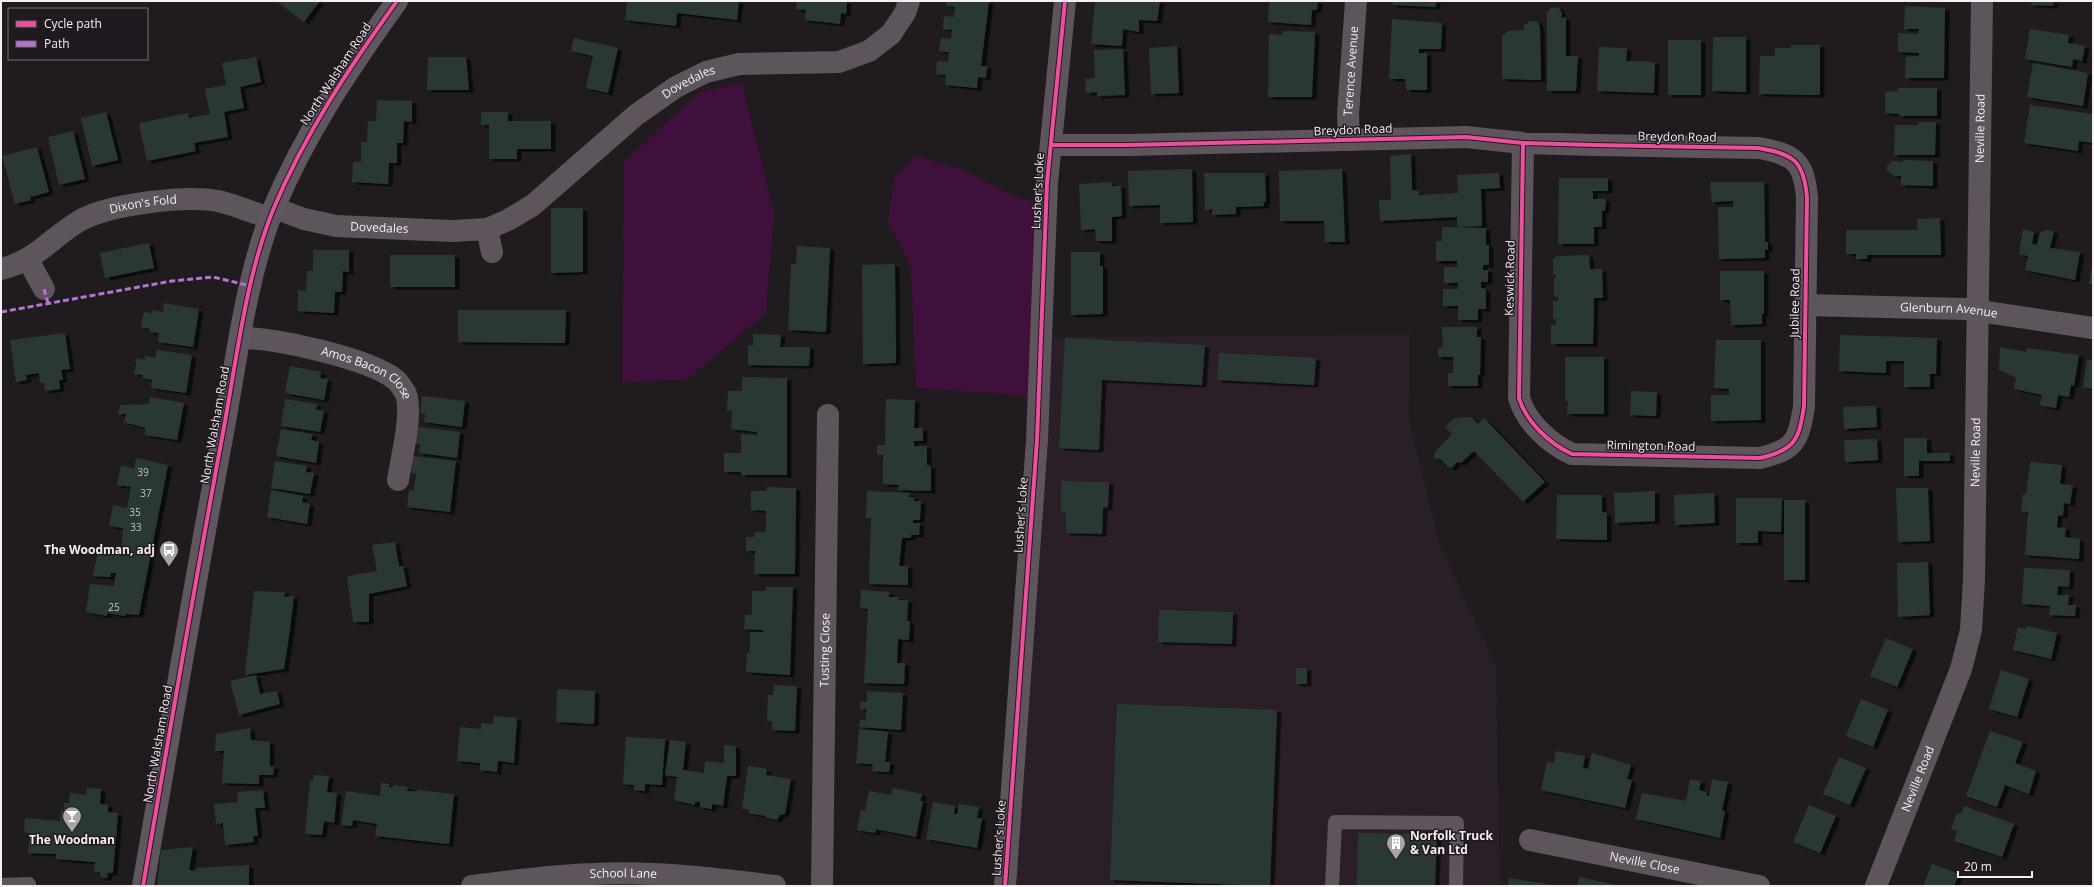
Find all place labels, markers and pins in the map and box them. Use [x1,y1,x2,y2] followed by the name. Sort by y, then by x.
[158,539,180,567] bus stop icon: The Woodman, adj
[44,541,155,558] place label: The Woodman, adj
[61,805,83,833] bar icon: The Woodman
[1410,827,1493,858] place label: Norfolk Truck & Van Ltd
[29,831,115,848] place label: The Woodman
[1385,832,1407,860] building icon: Norfolk Truck & Van Ltd

